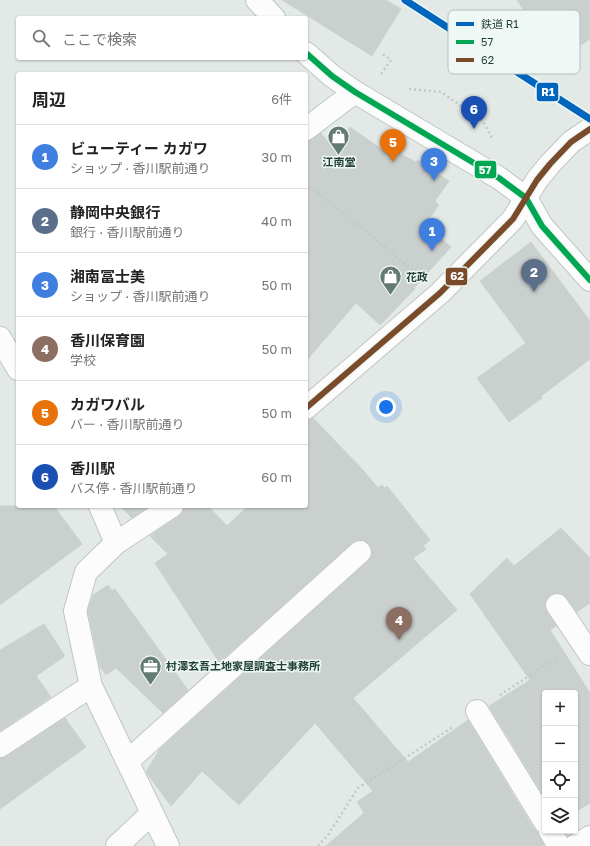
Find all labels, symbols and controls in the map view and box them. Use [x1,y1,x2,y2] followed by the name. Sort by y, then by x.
[448,10,580,74] legend
[16,16,308,60] search box
[481,17,519,30] text: 鉄道 R1
[30,27,52,49] icon: search
[62,30,137,48] text: ここで検索
[481,35,493,48] text: 57
[481,53,494,66] text: 62
[536,82,559,102] line badge: R1
[541,85,555,98] text: R1
[32,89,66,110] text: 周辺
[271,91,292,107] text: 6件
[461,96,487,129] pin: 6
[326,123,352,156] shop icon: 江南堂
[380,129,406,162] pin: 5
[70,139,208,157] text: ビューティー カガワ
[421,148,447,181] pin: 3
[42,149,48,165] text: 1
[262,149,292,165] text: 30 m
[323,155,356,168] place label: 江南堂
[70,160,210,176] text: ショップ · 香川駅前通り
[474,160,497,179] line badge: 57
[479,163,491,176] text: 57
[70,203,160,221] text: 静岡中央銀行
[41,213,49,229] text: 2
[261,213,292,229] text: 40 m
[419,218,445,251] pin: 1
[70,224,184,240] text: 銀行 · 香川駅前通り
[521,259,547,292] pin: 2
[378,264,404,297] shop icon: 花政
[70,267,145,285] text: 湘南冨士美
[445,267,468,286] line badge: 62
[450,269,464,282] text: 62
[406,270,428,283] place label: 花政
[41,277,49,293] text: 3
[262,277,292,293] text: 50 m
[70,288,210,304] text: ショップ · 香川駅前通り
[70,331,145,349] text: 香川保育園
[41,341,49,357] text: 4
[262,341,292,357] text: 50 m
[70,352,96,368] text: 学校
[70,395,145,413] text: カガワバル
[376,397,396,417] your location
[41,405,49,421] text: 5
[262,405,292,421] text: 50 m
[70,416,184,432] text: バー · 香川駅前通り
[70,459,115,477] text: 香川駅
[41,469,49,485] text: 6
[261,469,292,485] text: 60 m
[70,480,197,496] text: バス停 · 香川駅前通り
[386,607,412,640] pin: 4
[137,653,163,686] office icon: 村澤玄吾土地家屋調査士事務所
[166,659,320,672] place label: 村澤玄吾土地家屋調査士事務所
[542,690,578,834] map controls
[542,690,578,726] button: +
[542,726,578,762] button: −
[542,762,578,798] button: locate
[542,798,578,834] button: layers

